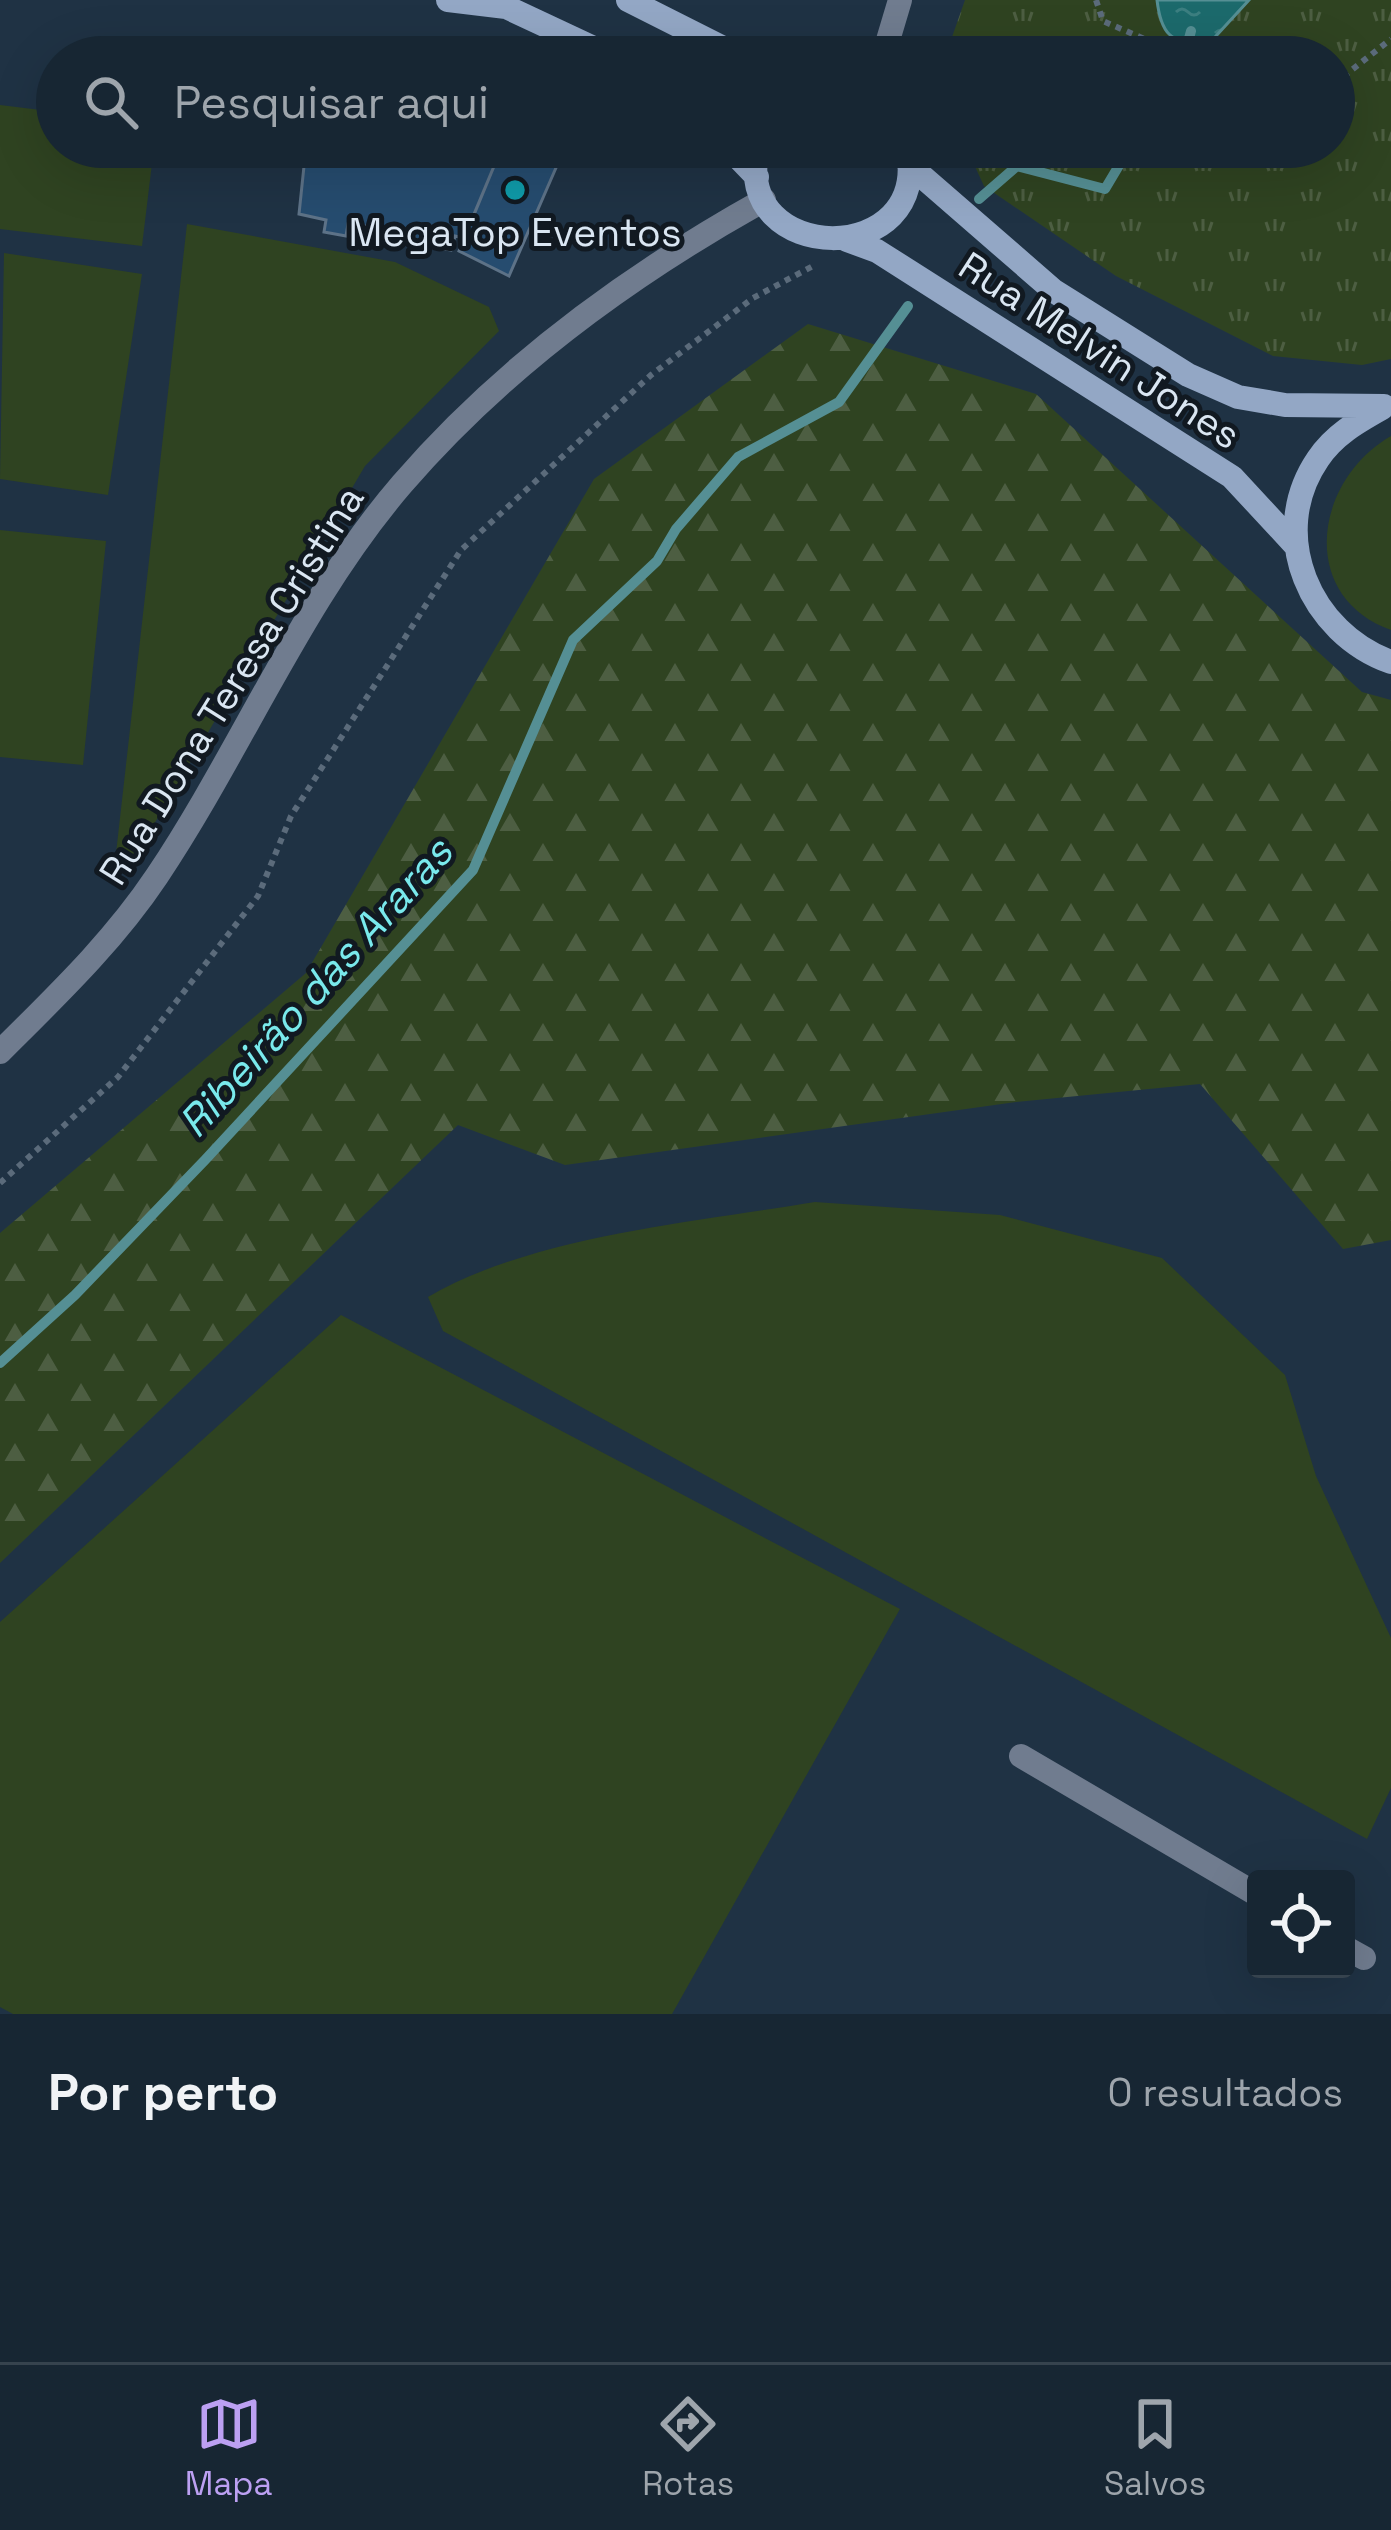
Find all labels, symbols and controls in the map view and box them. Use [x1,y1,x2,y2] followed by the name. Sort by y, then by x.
[36,36,1355,168] search box
[78,69,144,135] icon: search
[174,74,489,131] text: Pesquisar aqui
[502,177,528,203] marker: MegaTop Eventos
[348,208,682,257] place label: MegaTop Eventos
[950,241,1250,460] street label: Rua Melvin Jones
[88,477,374,894] street label: Rua Dona Teresa Cristina
[167,825,465,1148] water label: Ribeirão das Araras
[1247,1870,1355,1978] map controls
[1247,1870,1355,1978] button: locate
[48,2060,278,2125] text: Por perto
[1107,2068,1343,2117] text: 0 resultados
[185,2391,273,2505] tab: Mapa
[642,2391,734,2505] tab: Rotas
[1104,2391,1206,2505] tab: Salvos

